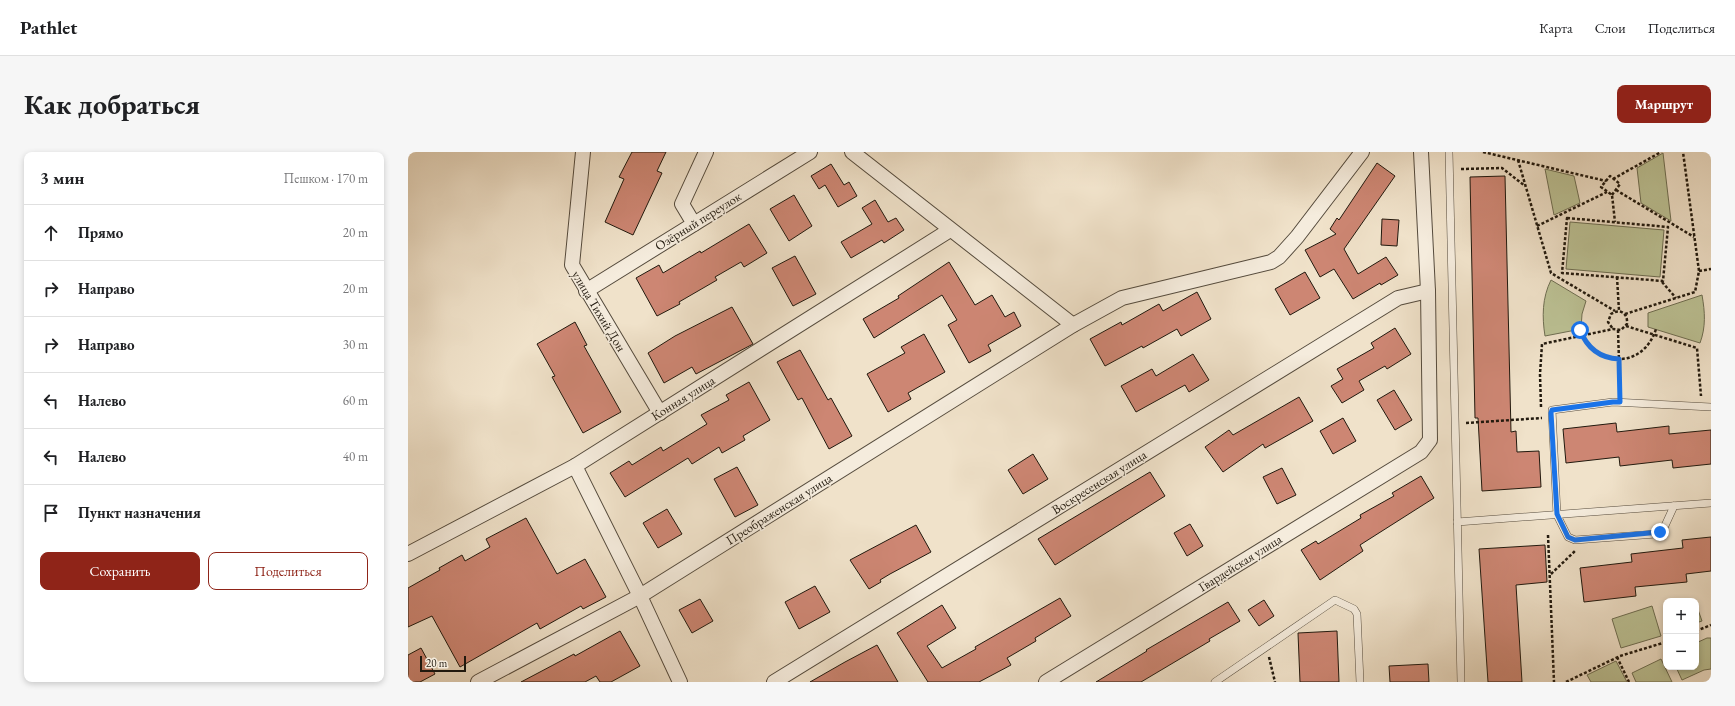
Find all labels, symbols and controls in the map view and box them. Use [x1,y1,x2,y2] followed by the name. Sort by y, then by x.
[20,15,77,40] text: Pathlet
[1539,19,1573,37] text: Карта
[1595,19,1626,37] text: Слои
[1648,19,1715,37] text: Поделиться
[1617,85,1711,123] button: Маршрут
[24,86,200,122] text: Как добраться
[40,167,84,189] text: 3 мин
[284,170,368,187] text: Пешком · 170 m
[652,187,745,254] street label: Озёрный переулок
[40,222,62,244] icon: ahead
[78,223,123,242] text: Прямо
[343,224,368,241] text: 20 m
[568,267,630,355] street label: улица Тихий Дон
[40,278,62,300] icon: right
[78,279,135,298] text: Направо
[343,280,368,297] text: 20 m
[1571,321,1589,339] route start
[40,334,62,356] icon: right
[78,335,135,354] text: Направо
[343,336,368,353] text: 30 m
[648,371,719,424] street label: Конная улица
[40,390,62,412] icon: left
[78,391,126,410] text: Налево
[343,392,368,409] text: 60 m
[1048,445,1150,518] street label: Воскресенская улица
[40,446,62,468] icon: left
[78,447,126,466] text: Налево
[343,448,368,465] text: 40 m
[723,469,836,549] street label: Преображенская улица
[40,502,62,524] icon: arrive
[78,503,201,522] text: Пункт назначения
[1651,523,1669,541] route end
[1195,530,1286,596] street label: Гвардейская улица
[40,552,200,590] button: Сохранить
[208,552,368,590] button: Поделиться
[1663,598,1699,670] map controls
[1663,598,1699,634] button: +
[1663,634,1699,670] button: −
[420,654,466,673] scale bar
[426,656,447,670] text: 20 m

